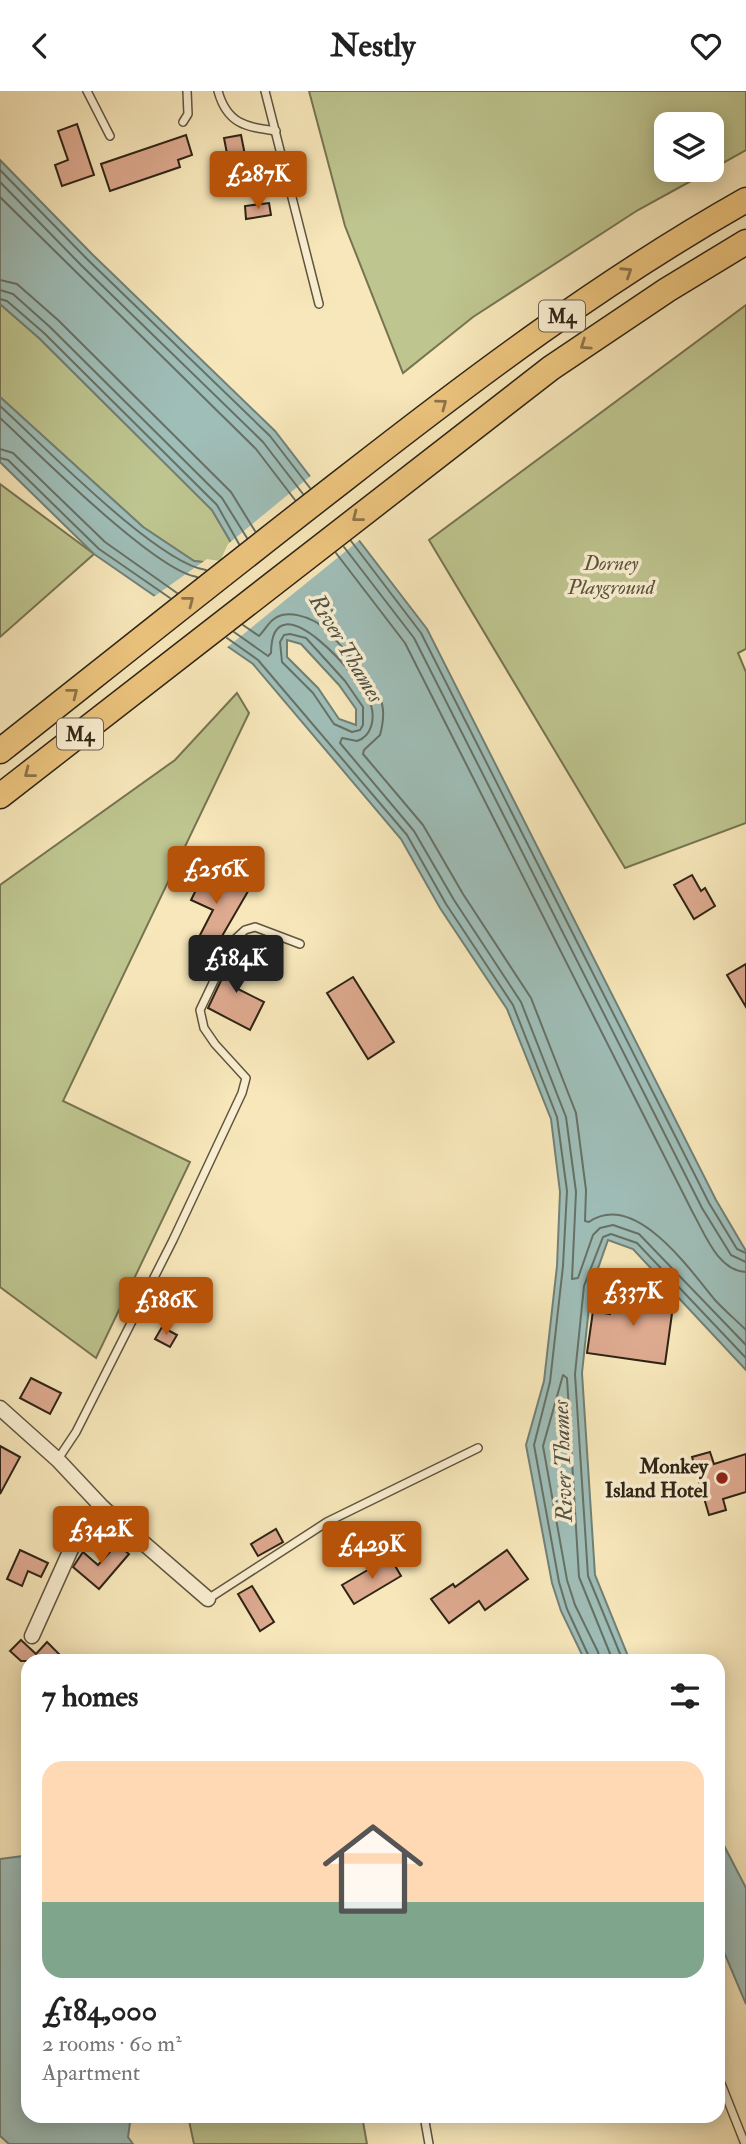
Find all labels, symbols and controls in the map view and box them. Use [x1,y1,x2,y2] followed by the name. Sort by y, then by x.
[331,26,415,66] text: Nestly
[21,27,59,65] icon: back
[687,27,725,65] icon: heart
[654,112,724,182] map controls
[654,112,724,182] button: layers
[209,151,307,211] pin: £287K
[226,159,290,188] text: £287K
[619,268,632,281] one-way arrow
[539,301,585,332] road number: M4
[580,337,593,350] one-way arrow
[434,400,447,412] one-way arrow
[352,508,364,521] one-way arrow
[567,550,656,601] park label: Dorney Playground
[302,588,391,709] water label: River Thames
[182,596,194,609] one-way arrow
[64,689,77,701] one-way arrow
[57,719,103,749] road number: M4
[24,765,37,778] one-way arrow
[167,847,265,906] pin: £256K
[184,854,248,883] text: £256K
[187,935,285,995] pin: £184K
[205,943,267,972] text: £184K
[584,1269,682,1328] pin: £337K
[603,1276,663,1305] text: £337K
[117,1277,215,1337] pin: £186K
[135,1285,197,1314] text: £186K
[546,1399,579,1523] water label: River Thames
[605,1453,709,1504] place label: Monkey Island Hotel
[714,1470,730,1486] marker: Monkey Island Hotel
[52,1507,150,1566] pin: £342K
[69,1514,133,1543] text: £342K
[323,1521,421,1581] pin: £429K
[338,1529,406,1558] text: £429K
[666,1677,704,1715] icon: filters
[42,1678,138,1715] text: 7 homes
[310,1806,436,1932] icon: home
[42,1992,157,2029] text: £184,000
[42,2029,182,2058] text: 2 rooms · 60 m²
[42,2058,140,2087] text: Apartment

